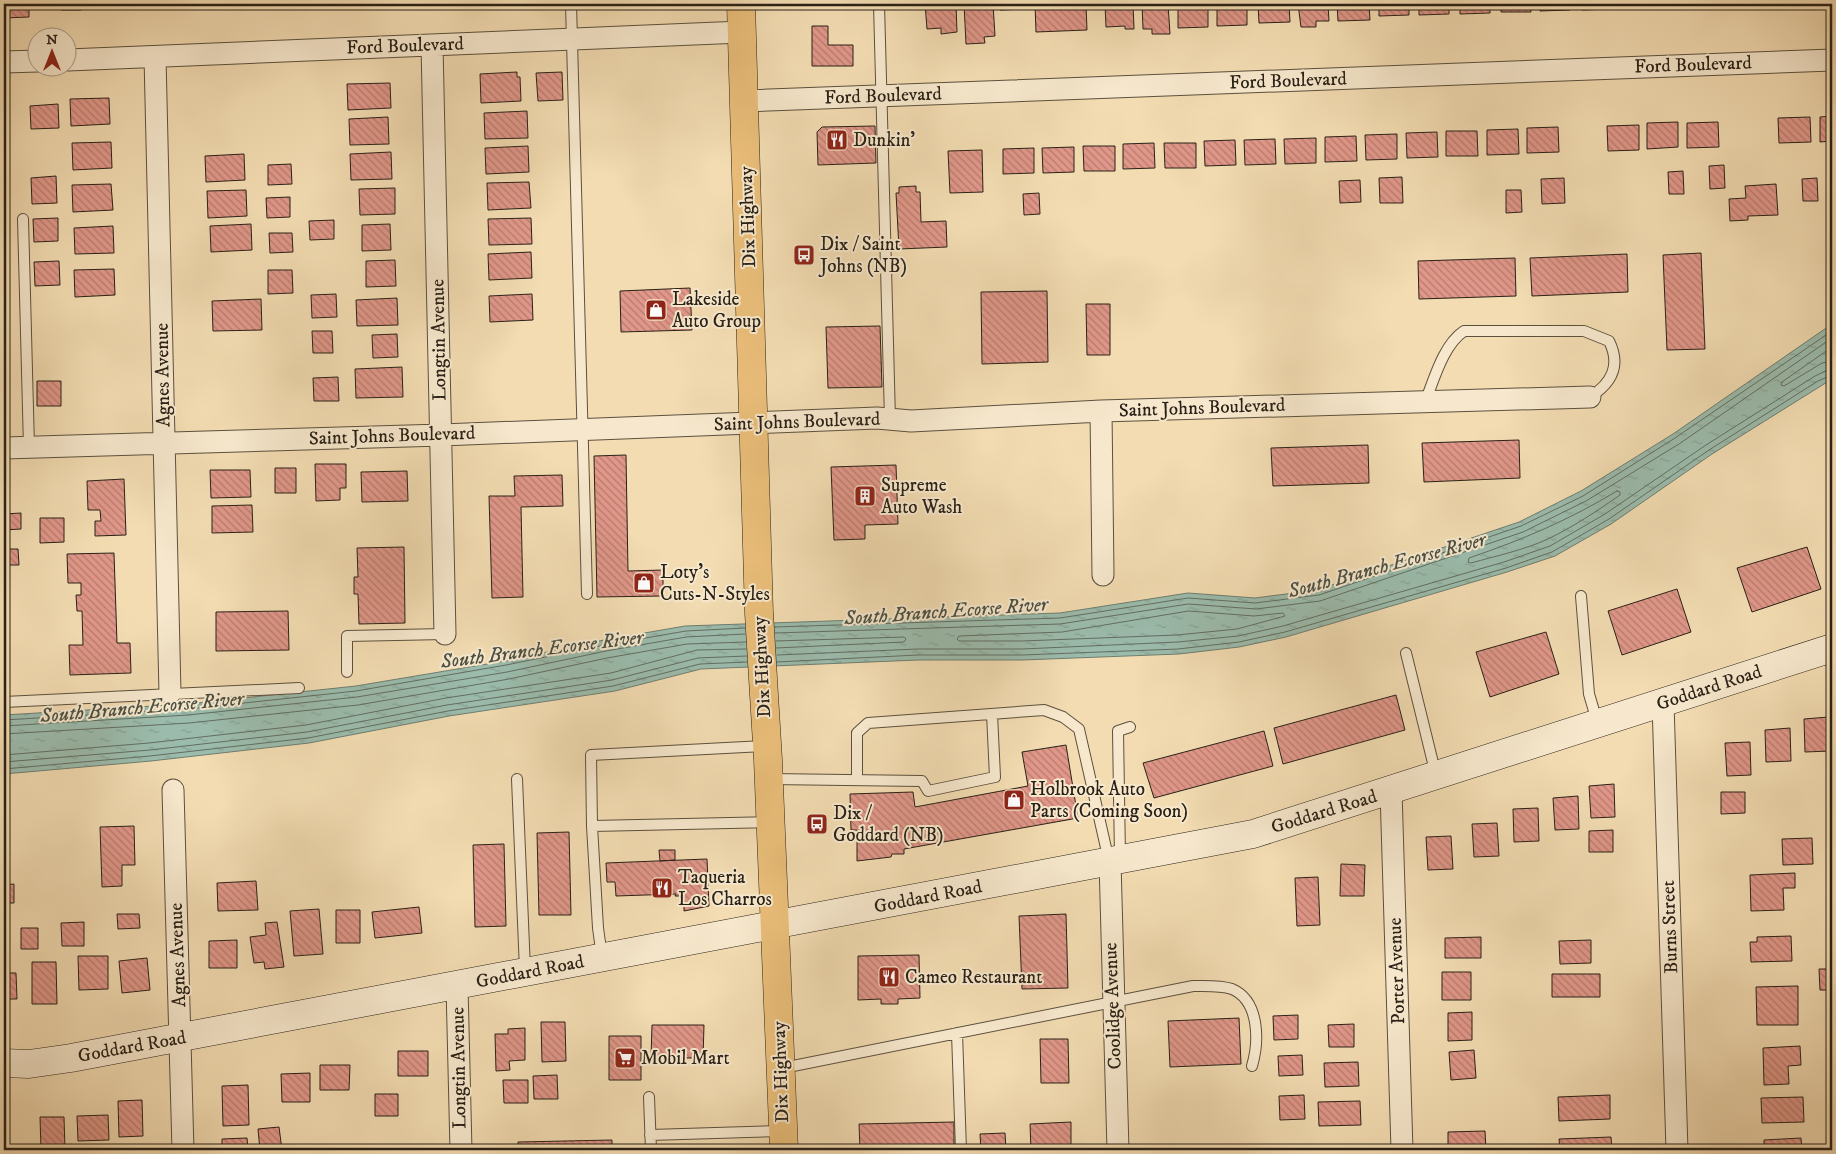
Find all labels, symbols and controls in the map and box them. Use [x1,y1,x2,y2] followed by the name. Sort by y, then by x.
[28,28,78,78] north arrow
[46,31,58,49] text: N
[346,32,465,60] street label: Ford Boulevard
[1634,51,1753,79] street label: Ford Boulevard
[1229,67,1348,95] street label: Ford Boulevard
[824,82,943,110] street label: Ford Boulevard
[825,128,849,152] restaurant icon: Dunkin'
[853,129,915,152] place label: Dunkin'
[735,165,761,268] street label: Dix Highway
[818,233,907,278] place label: Dix / Saint Johns (NB)
[792,243,816,267] bus stop icon: Dix / Saint Johns (NB)
[426,279,452,401] street label: Longtin Avenue
[672,288,761,333] place label: Lakeside Auto Group
[644,298,668,322] shop icon: Lakeside Auto Group
[151,323,175,427] street label: Agnes Avenue
[1118,394,1286,422] street label: Saint Johns Boulevard
[713,408,881,436] street label: Saint Johns Boulevard
[308,422,476,450] street label: Saint Johns Boulevard
[881,474,962,519] place label: Supreme Auto Wash
[853,484,877,508] building icon: Supreme Auto Wash
[1284,527,1491,605] water label: South Branch Ecorse River
[660,561,770,606] place label: Loty's Cuts-N-Styles
[632,571,656,595] shop icon: Loty's Cuts-N-Styles
[842,592,1051,632] water label: South Branch Ecorse River
[748,615,776,718] street label: Dix Highway
[438,625,647,675] water label: South Branch Ecorse River
[1653,660,1765,716] street label: Goddard Road
[38,686,247,729] water label: South Branch Ecorse River
[1030,778,1188,823] place label: Holbrook Auto Parts (Coming Soon)
[1268,785,1380,839] street label: Goddard Road
[1002,788,1026,812] shop icon: Holbrook Auto Parts (Coming Soon)
[833,802,944,847] place label: Dix / Goddard (NB)
[805,812,829,836] bus stop icon: Dix / Goddard (NB)
[678,866,772,911] place label: Taqueria Los Charros
[872,875,984,919] street label: Goddard Road
[650,876,674,900] restaurant icon: Taqueria Los Charros
[1657,880,1683,974] street label: Burns Street
[165,902,191,1008] street label: Agnes Avenue
[1384,917,1410,1025] street label: Porter Avenue
[1099,942,1127,1070] street label: Coolidge Avenue
[474,950,586,994] street label: Goddard Road
[877,965,901,989] restaurant icon: Cameo Restaurant
[905,966,1042,989] place label: Cameo Restaurant
[446,1007,472,1129] street label: Longtin Avenue
[768,1020,794,1123] street label: Dix Highway
[76,1026,188,1068] street label: Goddard Road
[613,1046,637,1070] supermarket icon: Mobil Mart
[641,1047,730,1070] place label: Mobil Mart

